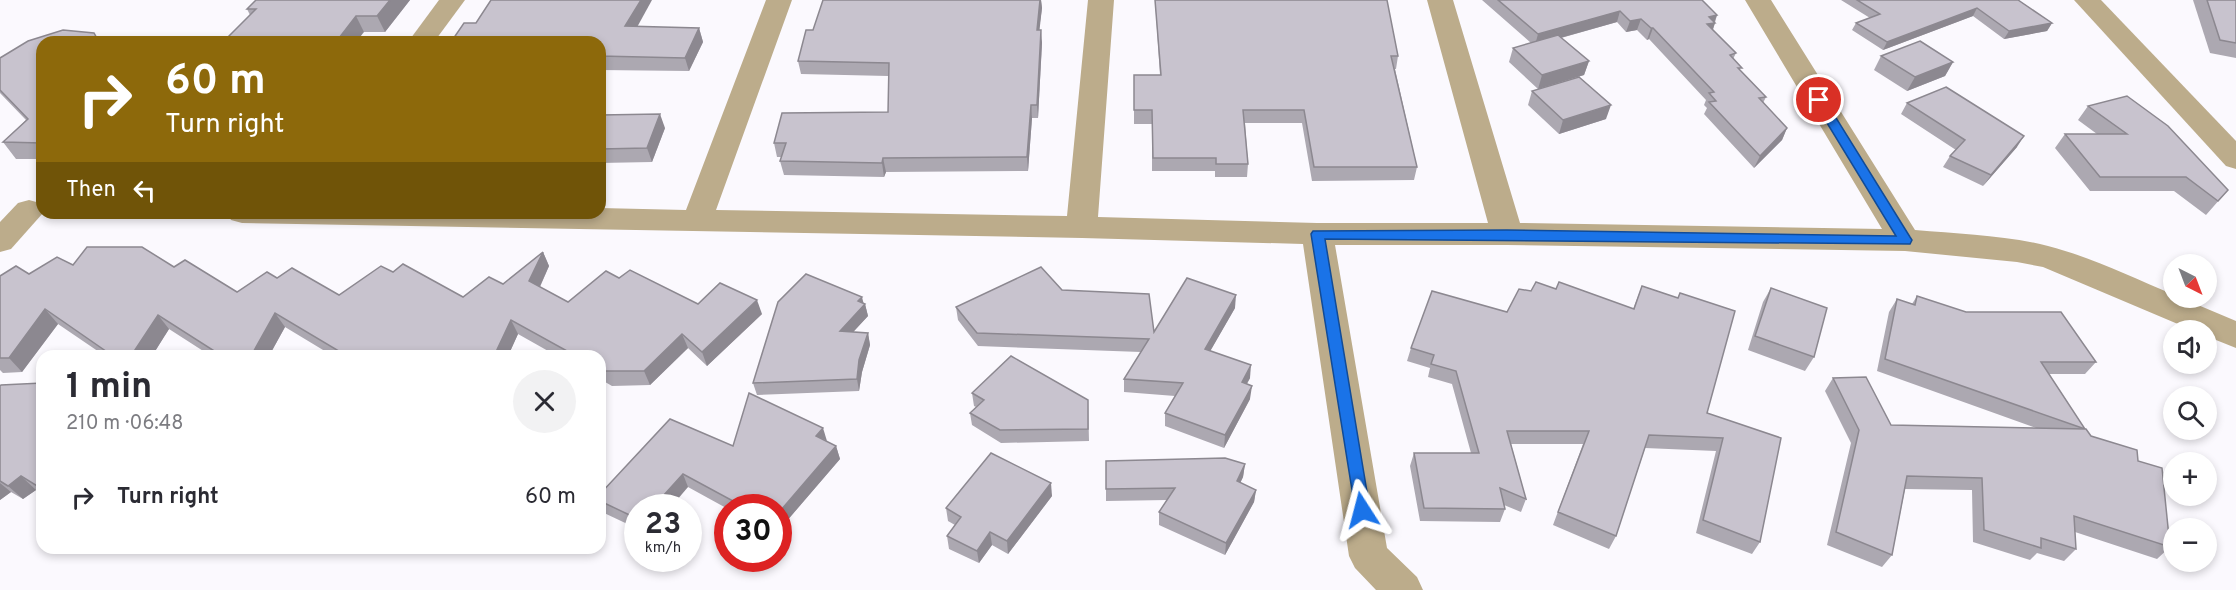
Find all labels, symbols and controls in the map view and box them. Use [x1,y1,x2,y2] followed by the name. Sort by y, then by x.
[165,56,266,109] text: 60 m
[66,60,144,138] icon: right
[1793,74,1844,125] pin
[1802,83,1835,116] icon: arrive
[165,108,284,142] text: Turn right
[128,174,161,207] icon: left
[66,177,116,204] text: Then
[2163,254,2217,308] north arrow
[2163,254,2217,572] map controls
[2163,320,2217,374] button: sound
[66,365,152,411] text: 1 min
[513,370,576,433] button: close
[2163,386,2217,440] button: search
[66,411,184,437] text: 210 m · 06:48
[2163,452,2217,506] button: +
[1330,478,1394,542] position arrow
[66,481,99,514] icon: right
[117,484,219,511] text: Turn right
[525,484,576,511] text: 60 m
[714,494,792,572] speed limit sign: 30
[645,507,681,544] text: 23
[2163,518,2217,572] button: −
[645,539,681,558] text: km/h

